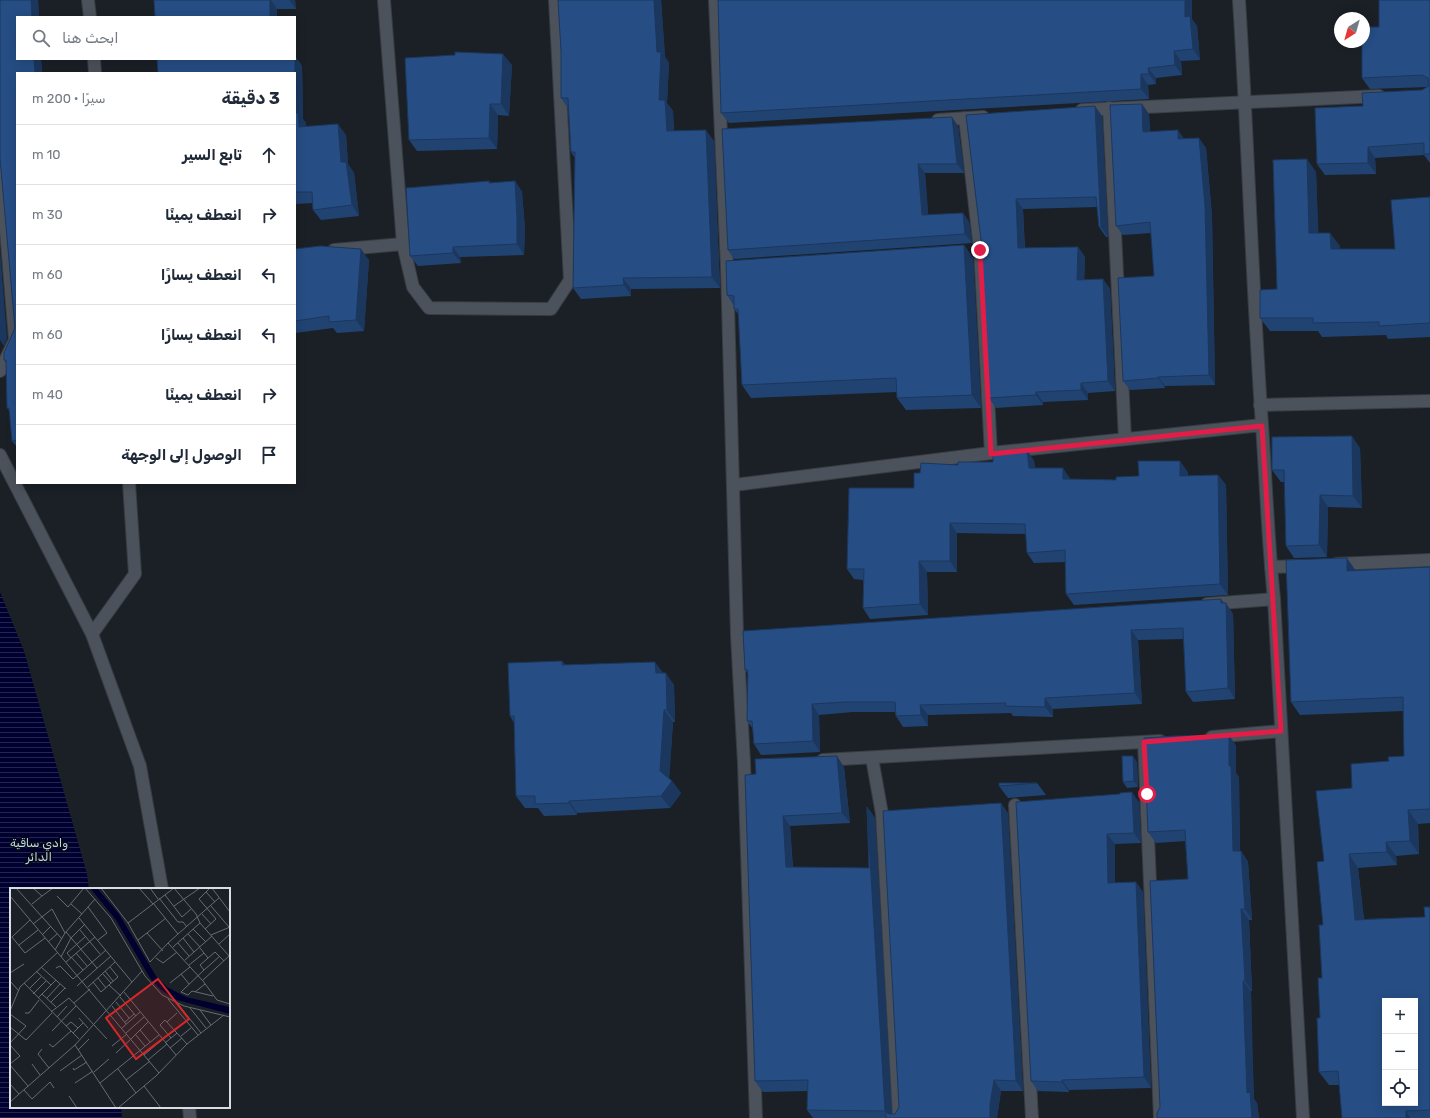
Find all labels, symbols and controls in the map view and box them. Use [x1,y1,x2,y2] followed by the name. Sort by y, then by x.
[1334,12,1370,48] north arrow
[16,16,296,60] search box
[30,27,52,49] icon: search
[62,29,119,47] text: ابحث هنا
[221,88,280,108] text: 3 دقيقة
[32,91,106,106] text: سيرًا · 200 m
[258,144,280,166] icon: ahead
[182,146,242,164] text: تابع السير
[32,147,61,162] text: 10 m
[258,204,280,226] icon: right
[165,206,242,224] text: انعطف يمينًا
[32,207,63,222] text: 30 m
[971,241,989,259] route end
[258,264,280,286] icon: left
[161,266,242,284] text: انعطف يسارًا
[32,267,63,282] text: 60 m
[258,324,280,346] icon: left
[161,326,242,344] text: انعطف يسارًا
[32,327,63,342] text: 60 m
[258,384,280,406] icon: right
[165,386,242,404] text: انعطف يمينًا
[32,387,63,402] text: 40 m
[258,444,280,466] icon: arrive
[121,446,242,464] text: الوصول إلى الوجهة
[1138,785,1156,803] route start
[10,836,68,865] water label: وادي ساقية الدائر
[10,888,230,1108] inset map
[1382,998,1418,1106] map controls
[1382,998,1418,1034] button: +
[1382,1034,1418,1070] button: −
[1382,1070,1418,1106] button: locate

